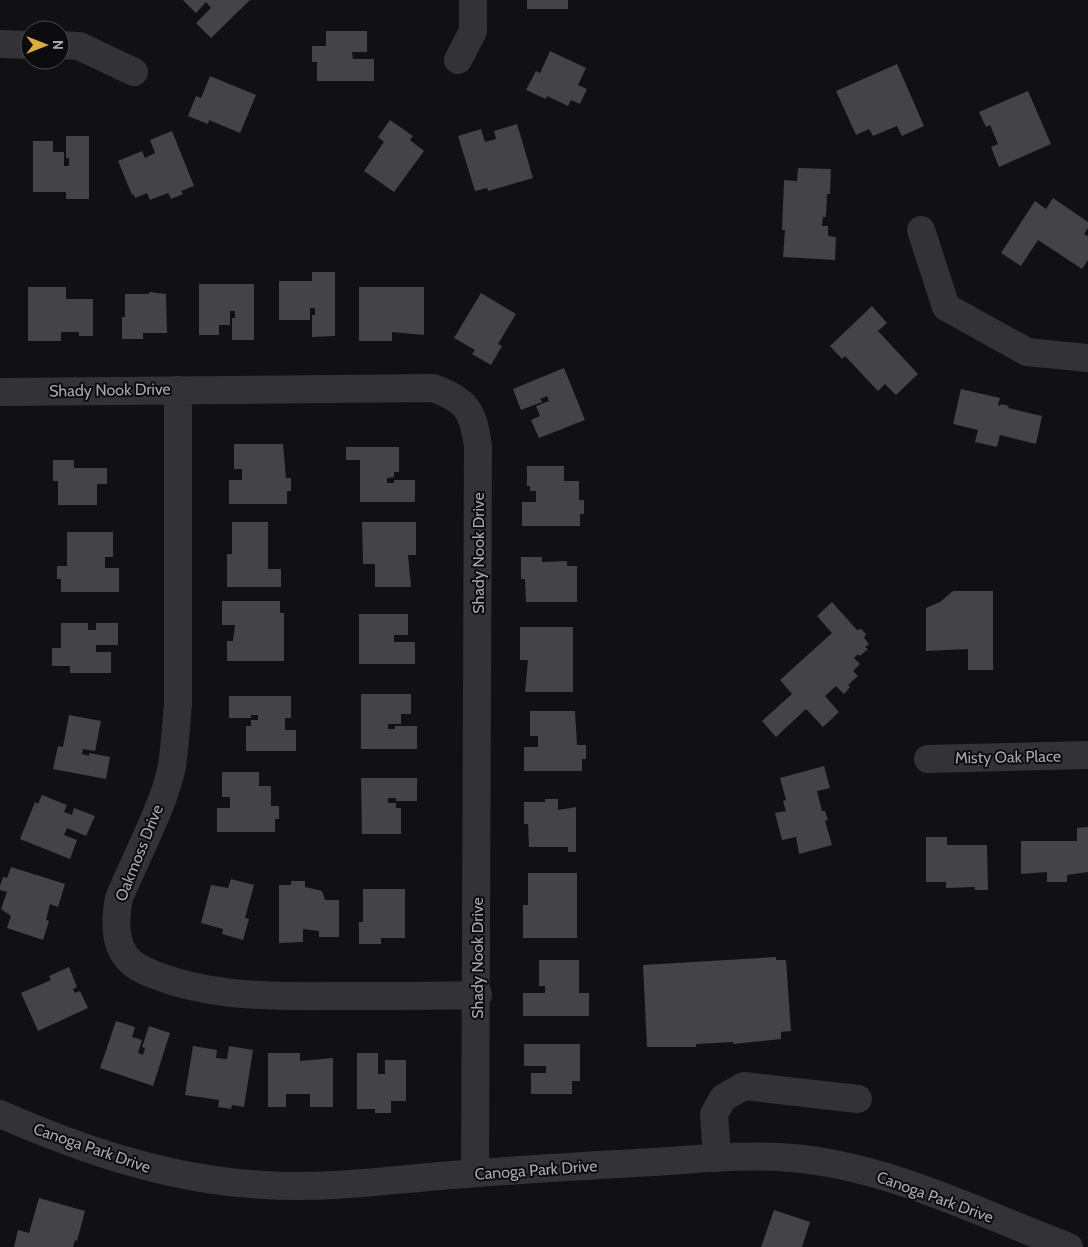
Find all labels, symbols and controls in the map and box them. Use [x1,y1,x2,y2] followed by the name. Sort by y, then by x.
[20,20,70,70] north arrow
[49,40,67,50] text: N
[49,379,171,401] street label: Shady Nook Drive
[469,492,488,614] street label: Shady Nook Drive
[955,747,1061,767] street label: Misty Oak Place
[111,802,167,904] street label: Oakmoss Drive
[468,897,487,1019] street label: Shady Nook Drive
[31,1119,153,1177] street label: Canoga Park Drive
[474,1156,598,1184] street label: Canoga Park Drive
[874,1167,996,1227] street label: Canoga Park Drive

